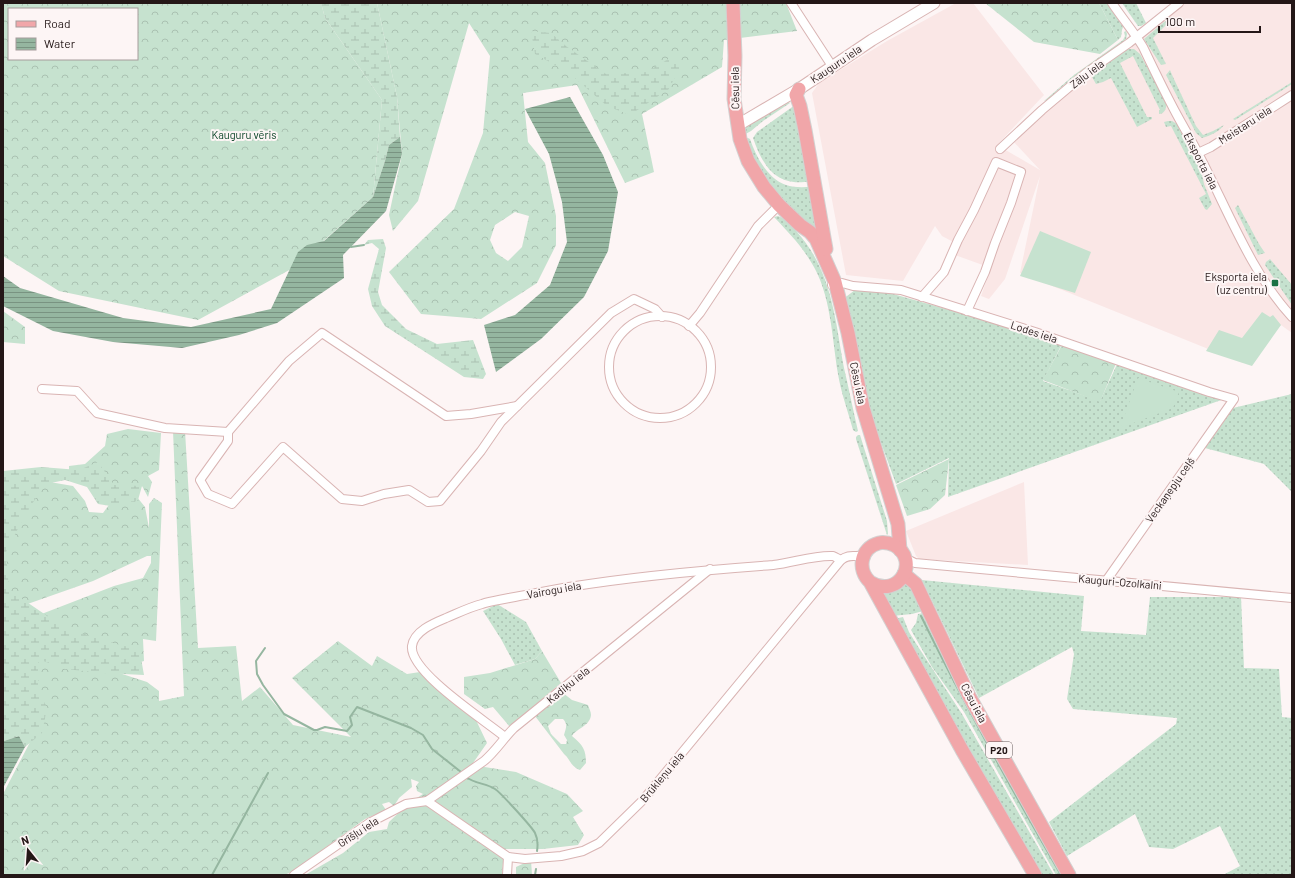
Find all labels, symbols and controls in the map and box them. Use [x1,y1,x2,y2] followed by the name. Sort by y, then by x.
[8,8,138,60] legend
[1159,8,1260,34] scale bar
[1165,14,1195,28] text: 100 m
[44,16,71,30] text: Road
[44,36,76,50] text: Water
[808,42,864,85] street label: Kauguru iela
[1067,57,1106,91] street label: Zāļu iela
[728,67,741,109] street label: Cēsu iela
[1216,103,1274,146] street label: Meistaru iela
[211,128,277,141] park label: Kauguru vēris
[1182,130,1221,191] street label: Eksporta iela
[1205,270,1267,296] place label: Eksporta iela (uz centru)
[1270,278,1280,288] marker: Eksporta iela (uz centru)
[1009,318,1059,345] street label: Lodes iela
[848,361,869,405] street label: Cēsu iela
[1142,455,1197,525] street label: Veckaņepju ceļš
[1078,571,1163,592] street label: Kauguri-Ozolkalni
[526,578,582,601] street label: Vairogu iela
[544,663,592,706] street label: Kadiķu iela
[959,681,990,725] street label: Cēsu iela
[986,742,1012,758] road number: P20
[637,749,686,804] street label: Brūkleņu iela
[335,814,380,850] street label: Grīšļu iela
[8,830,48,870] north arrow
[20,833,30,847] text: N

